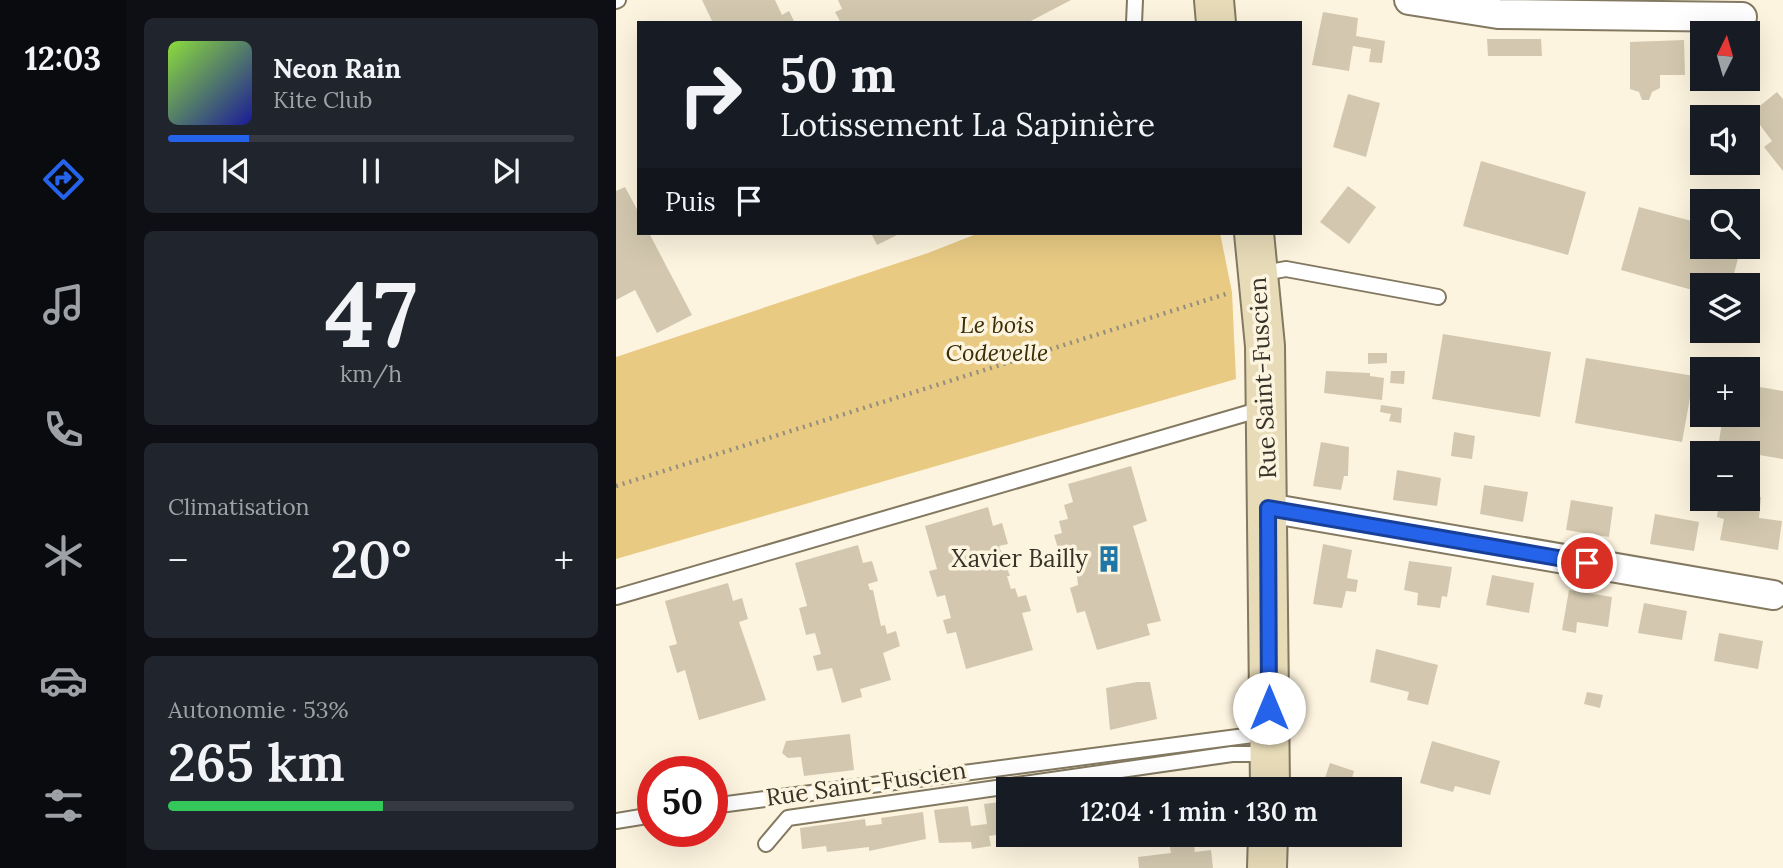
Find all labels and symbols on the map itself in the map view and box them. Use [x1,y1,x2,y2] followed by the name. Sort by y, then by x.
[1690,21,1760,91] north arrow
[1242,276,1283,480] street label: Rue Saint-Fuscien
[946,309,1048,368] park label: Le bois Codevelle
[1557,533,1617,593] pin
[952,543,1088,574] place label: Xavier Bailly
[1094,544,1124,574] building icon: Xavier Bailly
[1232,671,1306,745] position arrow
[764,754,968,813] street label: Rue Saint-Fuscien
[637,756,728,847] speed limit sign: 50

